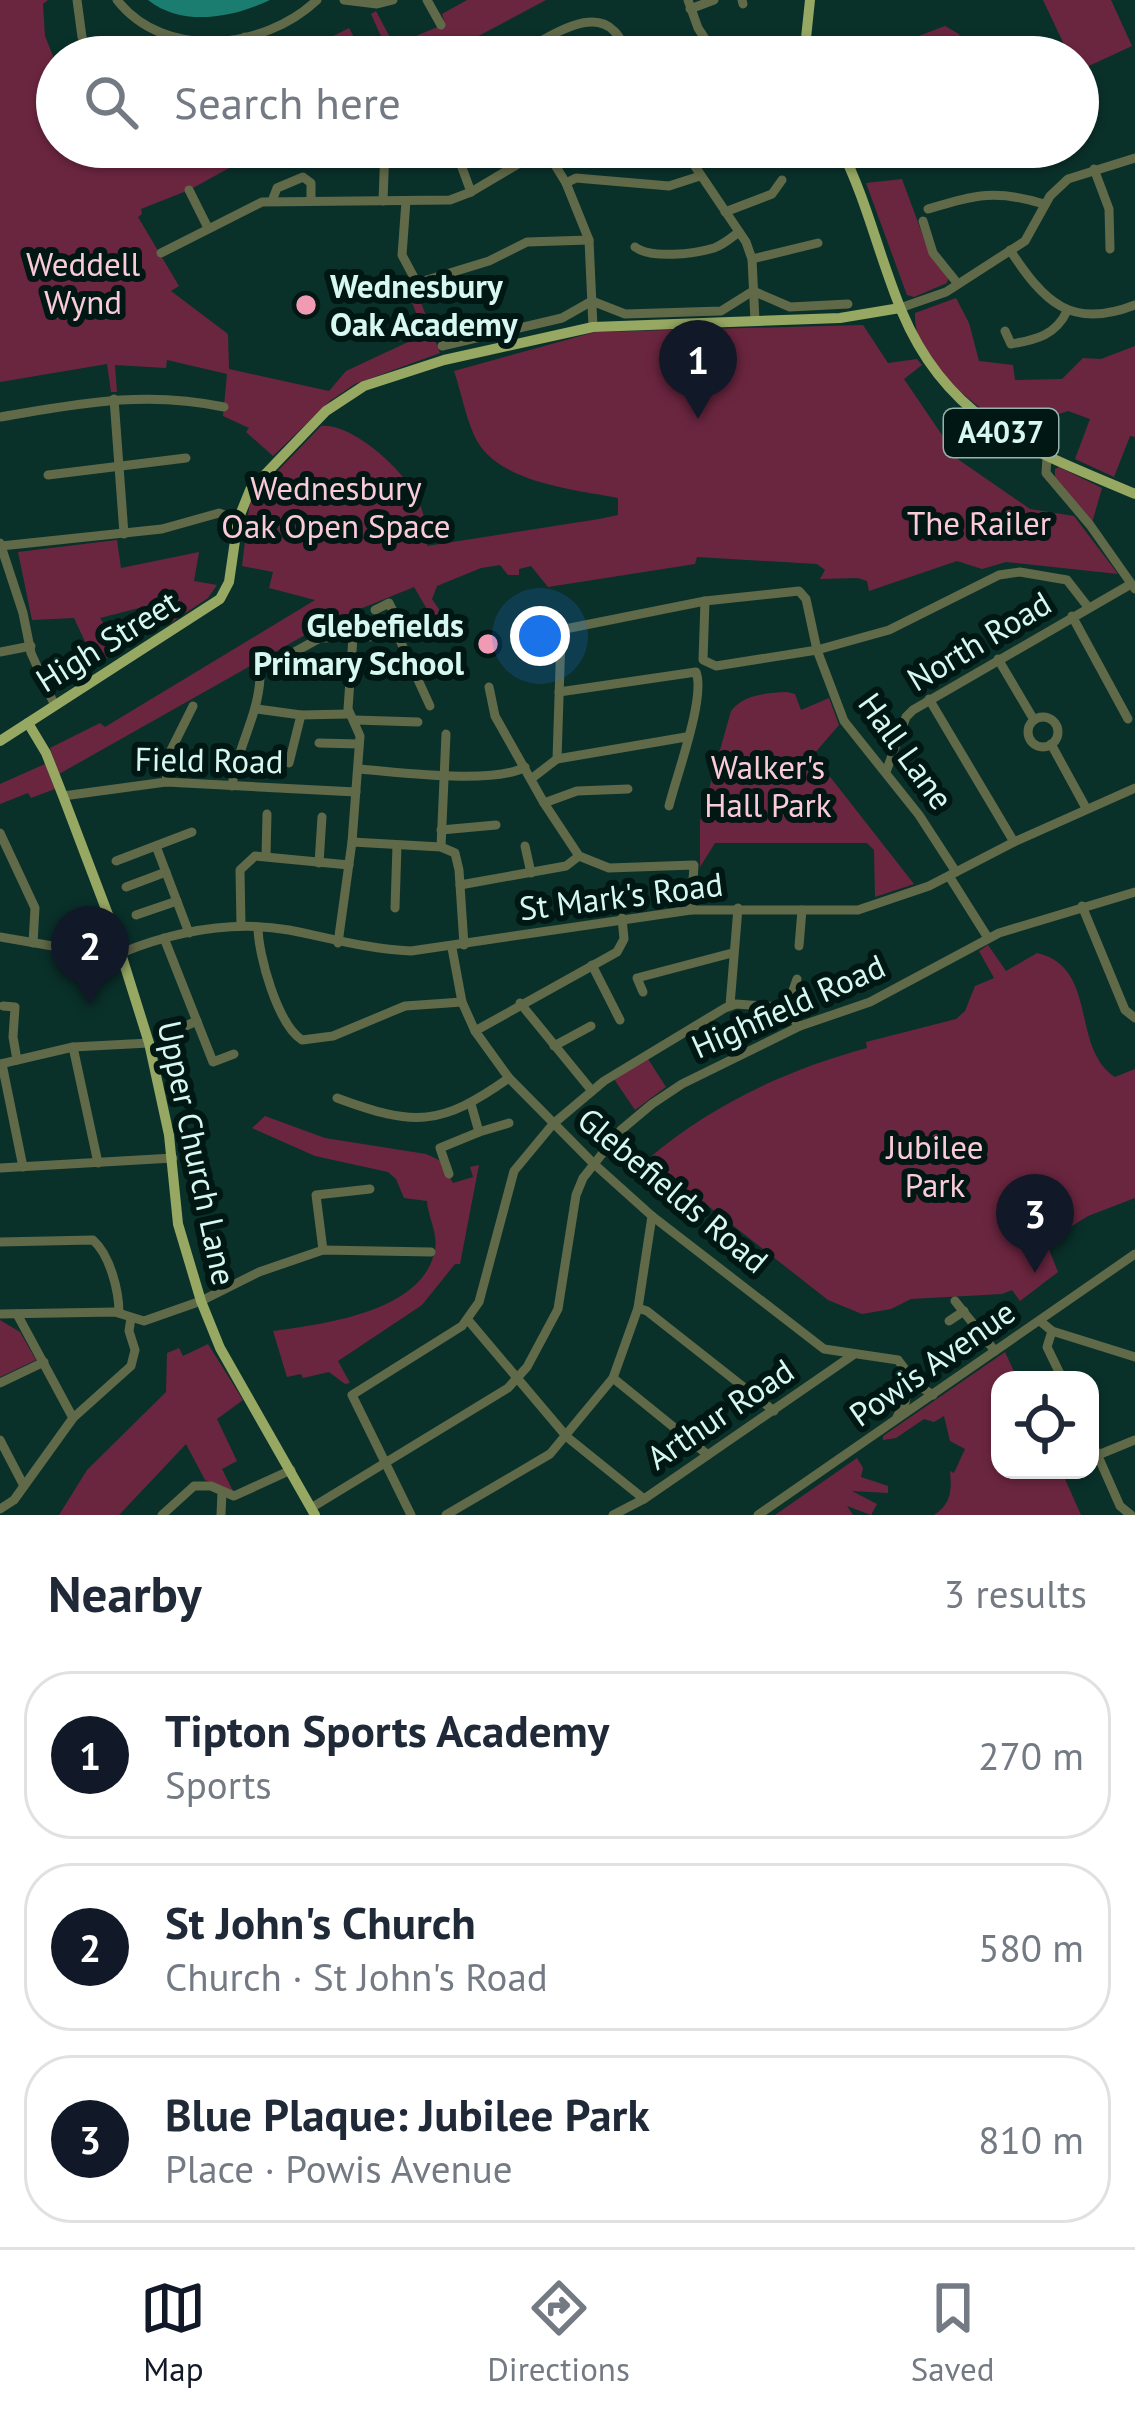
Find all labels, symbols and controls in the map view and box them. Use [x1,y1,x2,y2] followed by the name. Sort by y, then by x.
[36,36,1099,168] search box
[78,69,144,135] icon: search
[174,73,401,131] text: Search here
[26,242,140,323] park label: Weddell Wynd
[330,264,519,345] place label: Wednesbury Oak Academy
[293,292,319,318] marker: Wednesbury Oak Academy
[659,320,737,419] pin: 1
[944,409,1058,457] road number: A4037
[221,466,451,547] park label: Wednesbury Oak Open Space
[907,501,1051,544] park label: The Railer
[28,580,186,701] street label: High Street
[899,581,1058,700] street label: North Road
[253,603,464,684] place label: Glebefields Primary School
[510,606,570,666] your location
[475,631,501,657] marker: Glebefields Primary School
[850,684,963,818] street label: Hall Lane
[134,737,284,782] street label: Field Road
[704,745,832,826] park label: Walker's Hall Park
[517,862,725,929] street label: St Mark's Road
[51,906,129,1005] pin: 2
[684,944,891,1067] street label: Highfield Road
[148,1017,247,1289] street label: Upper Church Lane
[569,1097,777,1282] street label: Glebefields Road
[885,1125,983,1206] park label: Jubilee Park
[996,1174,1074,1273] pin: 3
[841,1290,1023,1435] street label: Powis Avenue
[638,1349,802,1479] street label: Arthur Road
[991,1371,1099,1479] map controls
[991,1371,1099,1479] button: locate
[48,1560,202,1626] text: Nearby
[944,1568,1087,1619] text: 3 results
[165,1701,609,1759] text: Tipton Sports Academy
[79,1730,101,1781] text: 1
[978,1730,1084,1781] text: 270 m
[165,1759,272,1810] text: Sports
[165,1893,476,1951] text: St John's Church
[79,1922,101,1973] text: 2
[978,1922,1084,1973] text: 580 m
[165,1951,548,2002] text: Church · St John's Road
[165,2085,649,2143] text: Blue Plaque: Jubilee Park
[79,2114,101,2165] text: 3
[978,2114,1084,2165] text: 810 m
[165,2143,513,2194] text: Place · Powis Avenue
[140,2275,206,2390] tab: Map
[487,2275,630,2390] tab: Directions
[911,2275,995,2390] tab: Saved

